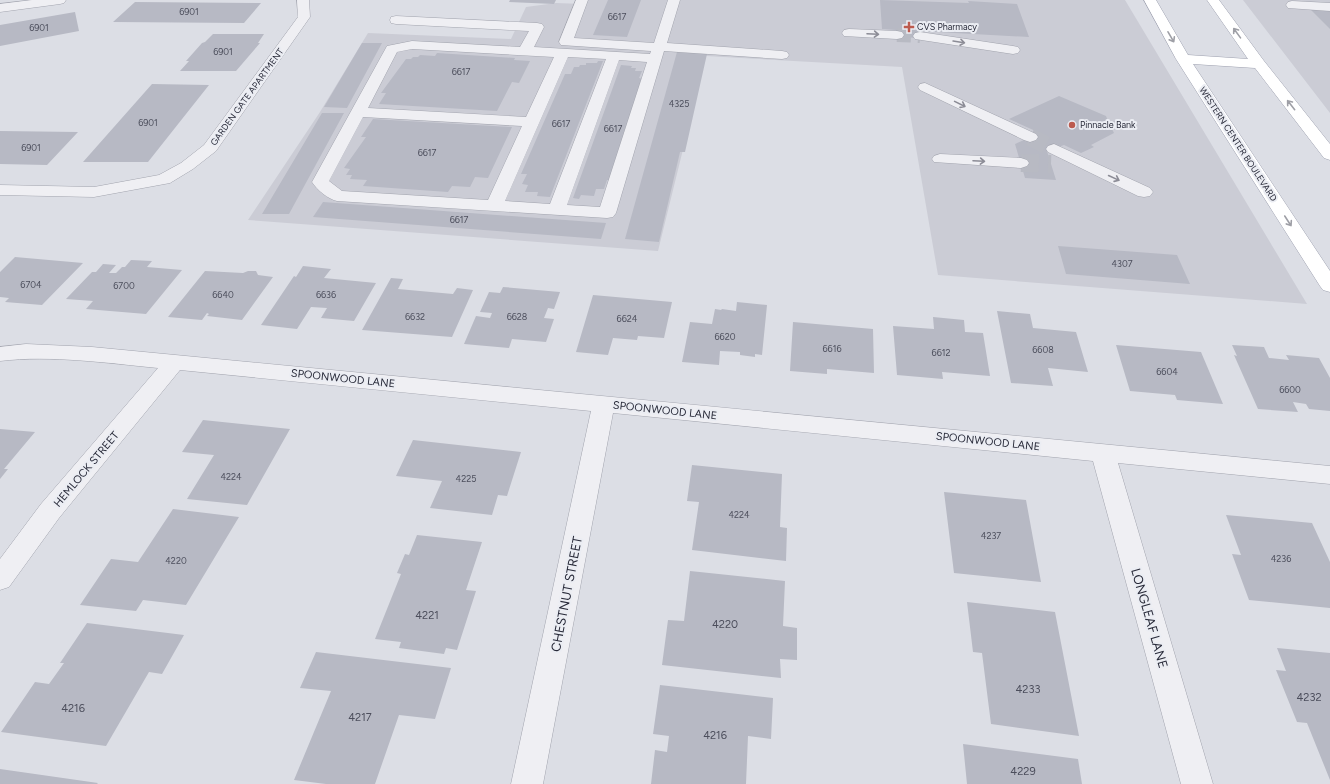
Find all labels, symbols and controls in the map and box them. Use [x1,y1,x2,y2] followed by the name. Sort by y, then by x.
[179,6,199,17] house number: 6901
[608,11,627,22] house number: 6617
[917,21,977,32] place label: CVS Pharmacy
[29,22,49,33] house number: 6901
[904,22,914,32] marker: CVS Pharmacy
[1233,27,1241,38] one-way arrow
[866,30,879,38] one-way arrow
[1167,31,1175,43] one-way arrow
[952,38,965,46] one-way arrow
[208,46,286,147] street label: GARDEN GATE APARTMENT
[213,46,233,57] house number: 6901
[452,66,471,77] house number: 6617
[1197,84,1280,203] street label: WESTERN CENTER BOULEVARD
[669,98,689,109] house number: 4325
[1286,99,1295,110] one-way arrow
[954,101,966,108] one-way arrow
[138,117,158,128] house number: 6901
[552,118,571,129] house number: 6617
[1080,119,1136,130] place label: Pinnacle Bank
[1067,120,1077,130] marker: Pinnacle Bank
[604,123,623,134] house number: 6617
[21,142,41,153] house number: 6901
[418,147,437,158] house number: 6617
[972,157,985,164] one-way arrow
[1108,175,1120,182] one-way arrow
[450,214,469,225] house number: 6617
[1284,215,1292,226] one-way arrow
[1111,258,1133,269] house number: 4307
[20,279,42,290] house number: 6704
[113,280,135,291] house number: 6700
[212,289,234,300] house number: 6640
[316,289,336,300] house number: 6636
[405,311,425,322] house number: 6632
[507,311,528,322] house number: 6628
[617,313,638,324] house number: 6624
[715,331,736,342] house number: 6620
[823,343,842,354] house number: 6616
[1032,344,1054,355] house number: 6608
[932,347,950,358] house number: 6612
[1156,366,1178,377] house number: 6604
[290,367,396,390] street label: SPOONWOOD LANE
[1279,384,1301,395] house number: 6600
[612,399,718,422] street label: SPOONWOOD LANE
[51,429,122,510] street label: HEMLOCK STREET
[935,430,1041,453] street label: SPOONWOOD LANE
[220,471,242,482] house number: 4224
[456,473,476,484] house number: 4225
[728,509,750,520] house number: 4224
[981,530,1001,541] house number: 4237
[548,534,585,653] street label: CHESTNUT STREET
[1271,553,1291,564] house number: 4236
[165,555,187,566] house number: 4220
[1128,566,1171,670] street label: LONGLEAF LANE
[415,609,439,622] house number: 4221
[712,618,738,631] house number: 4220
[1016,683,1040,696] house number: 4233
[1296,691,1322,704] house number: 4232
[61,702,85,715] house number: 4216
[348,711,372,724] house number: 4217
[703,729,727,742] house number: 4216
[1010,765,1036,778] house number: 4229

